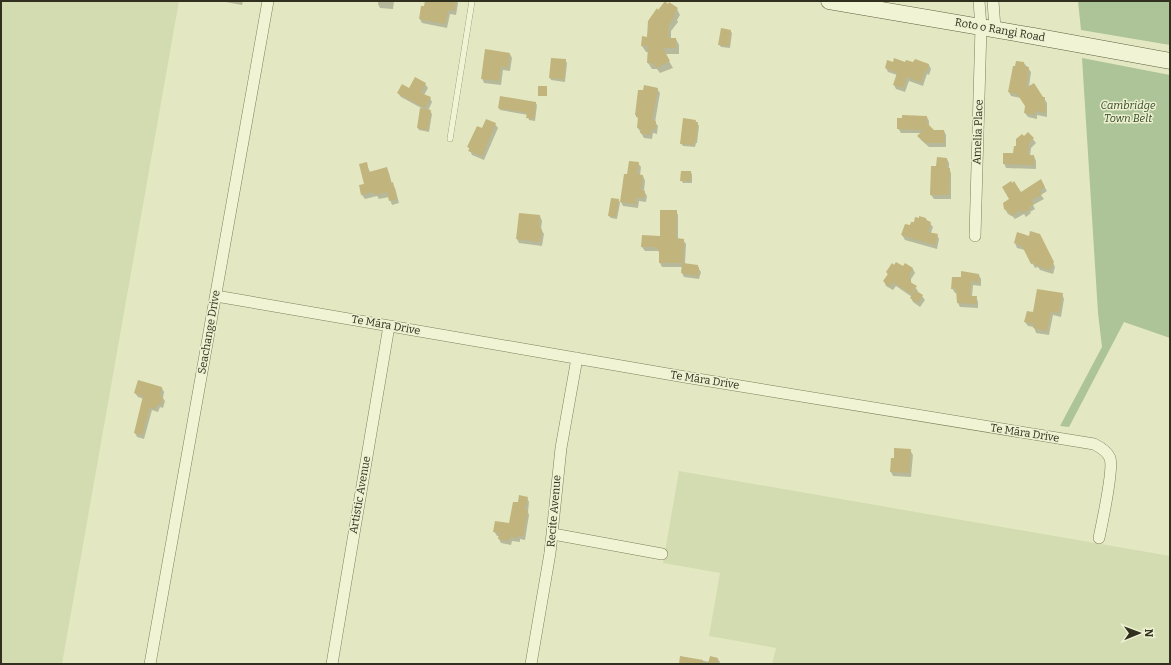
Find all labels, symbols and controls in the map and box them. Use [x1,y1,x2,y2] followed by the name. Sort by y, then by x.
[954,16,1047,44] street label: Roto o Rangi Road
[970,99,986,165] street label: Amelia Place
[1100,99,1156,125] park label: Cambridge Town Belt
[195,289,223,375] street label: Seachange Drive
[351,313,421,337] street label: Te Māra Drive
[670,368,740,392] street label: Te Māra Drive
[990,421,1060,445] street label: Te Māra Drive
[347,455,373,535] street label: Artistic Avenue
[544,474,564,548] street label: Recite Avenue
[1119,613,1159,653] north arrow
[1142,628,1155,638] text: N

